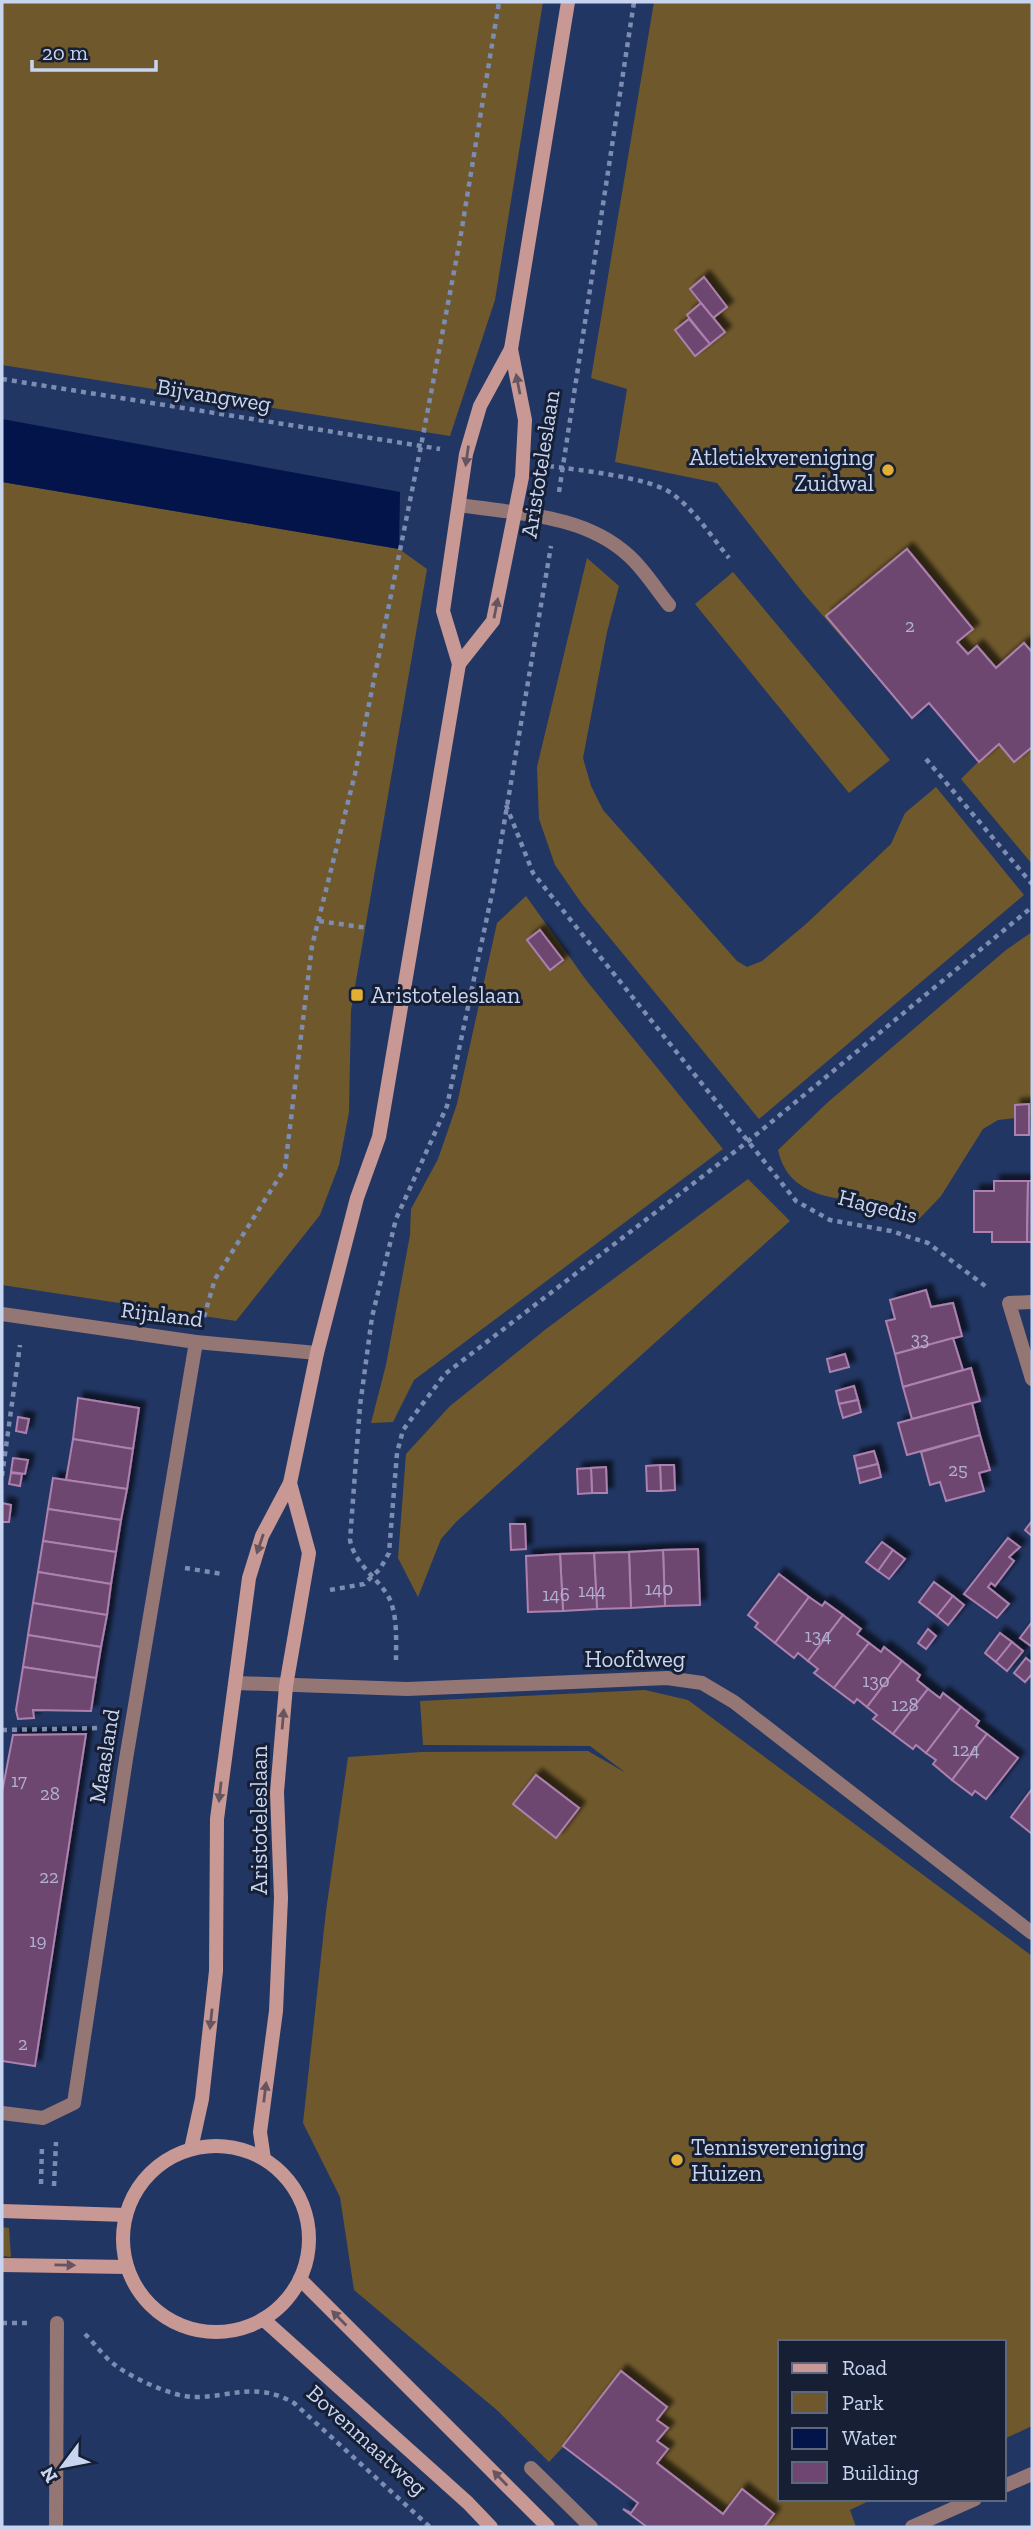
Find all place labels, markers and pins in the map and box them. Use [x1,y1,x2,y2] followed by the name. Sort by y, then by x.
[689,443,874,497] place label: Atletiekvereniging Zuidwal
[880,462,896,478] marker: Atletiekvereniging Zuidwal
[371,981,520,1009] place label: Aristoteleslaan
[349,987,365,1003] marker: Aristoteleslaan
[691,2133,865,2187] place label: Tennisvereniging Huizen
[669,2152,685,2168] marker: Tennisvereniging Huizen

